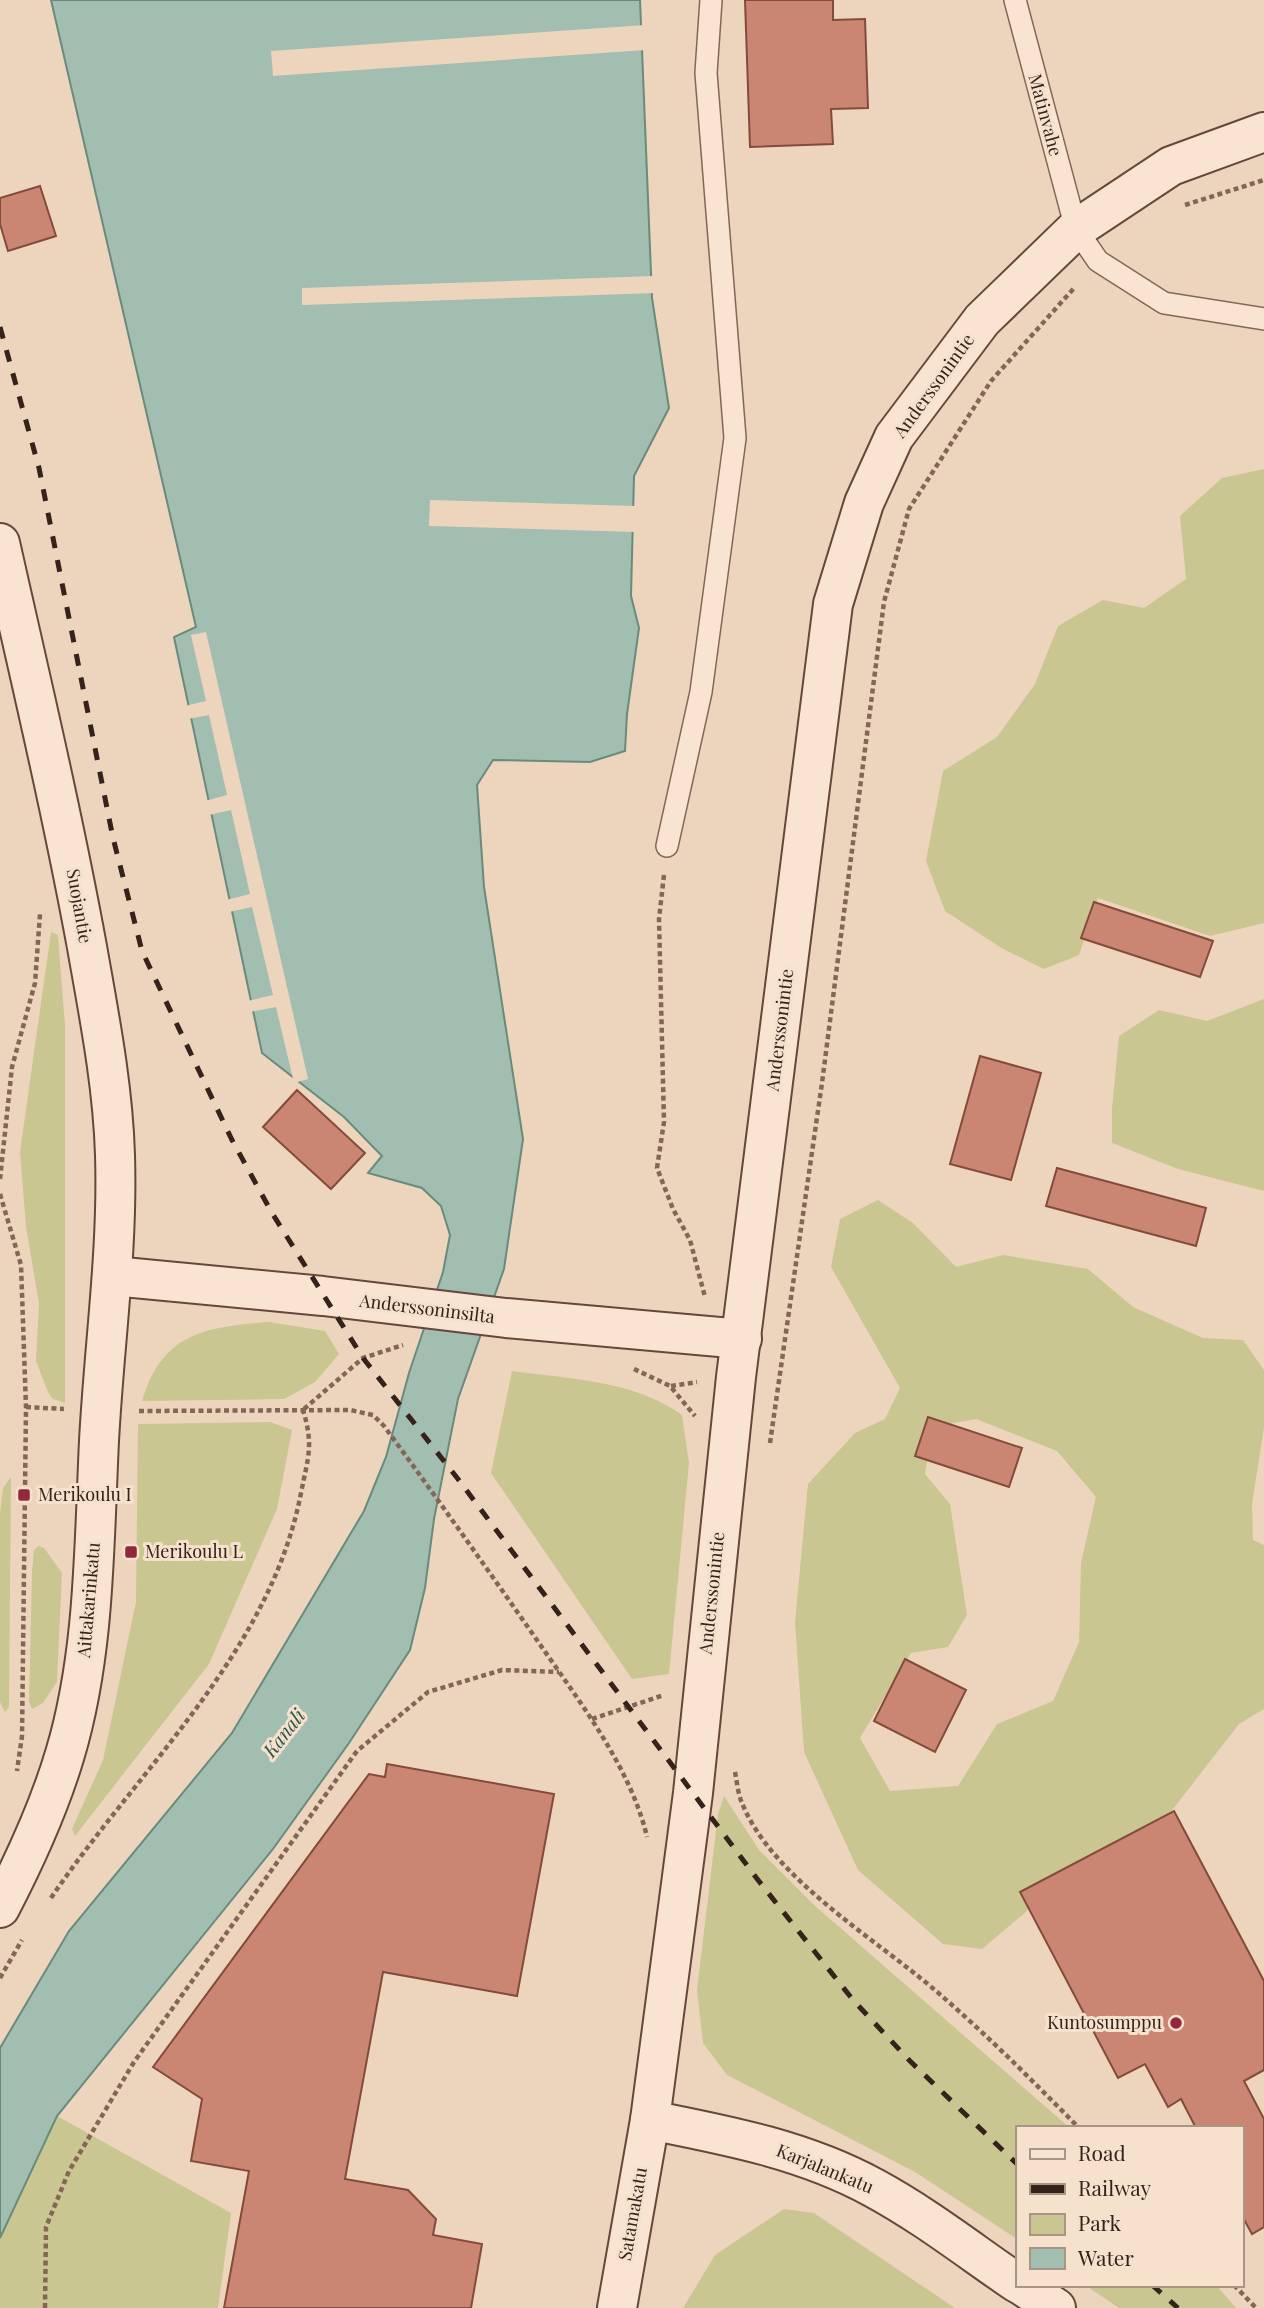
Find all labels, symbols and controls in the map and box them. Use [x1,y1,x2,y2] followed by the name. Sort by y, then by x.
[1023,71,1068,158] street label: Matinvahe
[887,329,979,443] street label: Anderssonintie
[62,867,98,945] street label: Suojantie
[759,967,798,1093] street label: Anderssonintie
[357,1288,496,1328] street label: Anderssoninsilta
[38,1482,132,1506] place label: Merikoulu I
[16,1487,32,1503] marker: Merikoulu I
[693,1530,729,1656] street label: Anderssonintie
[145,1539,244,1563] place label: Merikoulu L
[71,1541,105,1660] street label: Aittakarinkatu
[123,1544,139,1560] marker: Merikoulu L
[256,1702,311,1763] water label: Kanali
[1047,2010,1163,2034] place label: Kuntosumppu
[1168,2015,1184,2031] marker: Kuntosumppu
[1016,2126,1243,2287] legend
[773,2138,878,2199] street label: Karjalankatu
[1078,2138,1126,2166] text: Road
[612,2165,652,2262] street label: Satamakatu
[1078,2173,1152,2201] text: Railway
[1078,2208,1122,2236] text: Park
[1077,2243,1134,2271] text: Water

